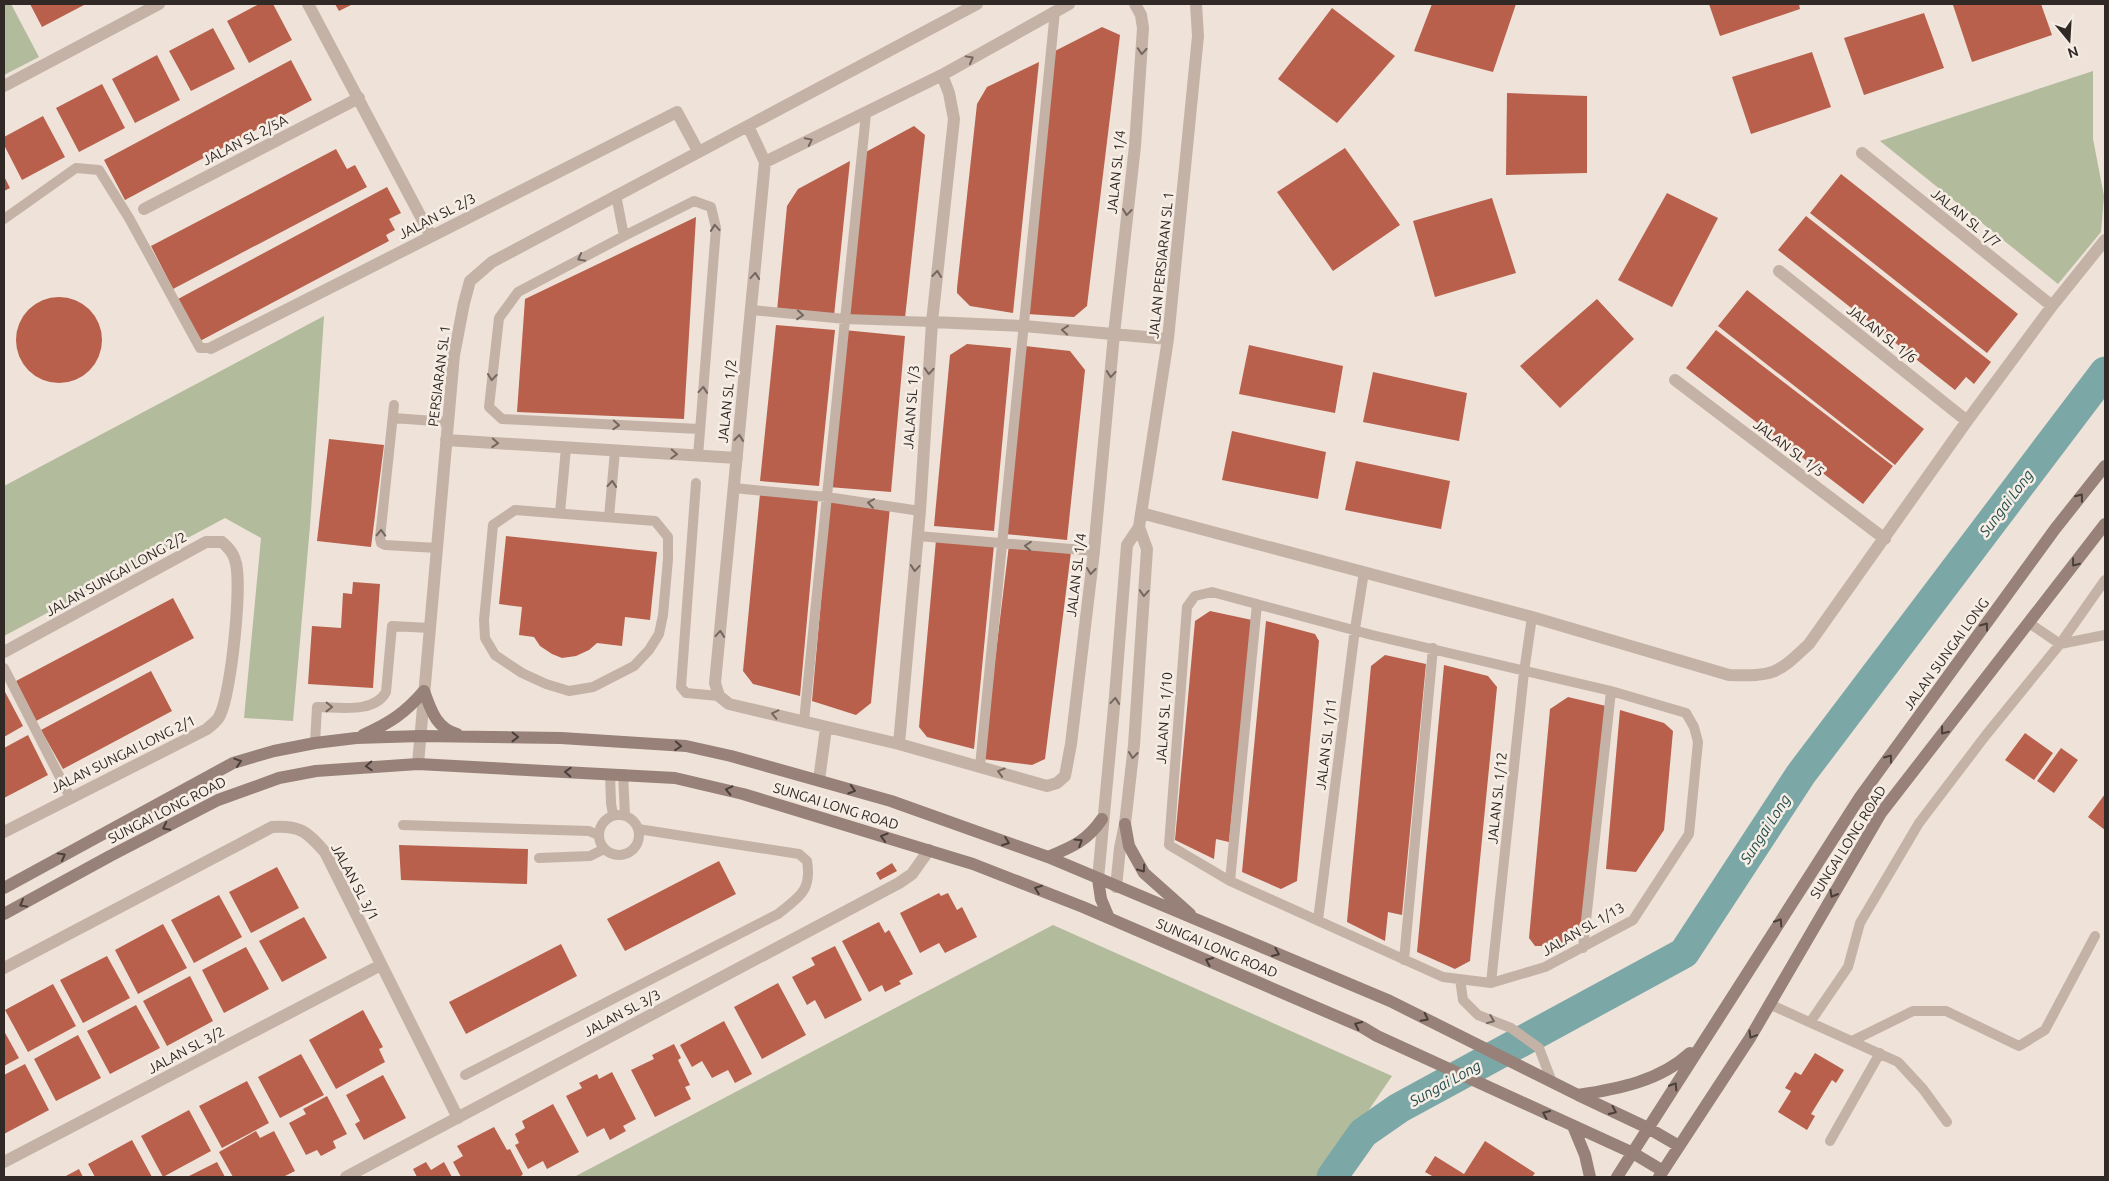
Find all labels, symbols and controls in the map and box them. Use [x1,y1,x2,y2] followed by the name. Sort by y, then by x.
[2044,15,2094,65] north arrow
[2066,43,2080,62] text: N
[1136,47,1147,55] one-way arrow
[964,55,973,65] one-way arrow
[200,112,290,168] street label: JALAN SL 2/5A
[1104,129,1128,215] street label: JALAN SL 1/4
[804,137,813,147] one-way arrow
[1928,185,2004,251] street label: JALAN SL 1/7
[396,190,478,242] street label: JALAN SL 2/3
[1145,191,1177,339] street label: JALAN PERSIARAN SL 1
[1122,209,1133,217] one-way arrow
[710,224,721,232] one-way arrow
[577,252,586,262] one-way arrow
[931,269,942,277] one-way arrow
[749,271,760,279] one-way arrow
[1844,302,1920,366] street label: JALAN SL 1/6
[796,309,804,320] one-way arrow
[425,324,453,428] street label: PERSIARAN SL 1
[1061,325,1069,336] one-way arrow
[715,358,739,444] street label: JALAN SL 1/2
[900,364,922,450] street label: JALAN SL 1/3
[923,367,934,375] one-way arrow
[1105,370,1116,378] one-way arrow
[487,373,498,381] one-way arrow
[697,386,708,394] one-way arrow
[1750,416,1828,480] street label: JALAN SL 1/5
[612,420,620,430] one-way arrow
[733,433,744,441] one-way arrow
[491,438,499,449] one-way arrow
[671,449,679,460] one-way arrow
[1975,466,2037,540] water label: Sungai Long
[606,480,617,488] one-way arrow
[2075,494,2084,503] one-way arrow
[867,499,876,509] one-way arrow
[43,529,189,619] street label: JALAN SUNGAI LONG 2/2
[376,529,387,537] one-way arrow
[1063,532,1089,618] street label: JALAN SL 1/4
[1023,540,1031,551] one-way arrow
[2073,557,2081,566] one-way arrow
[910,564,921,572] one-way arrow
[1086,567,1097,575] one-way arrow
[1138,589,1149,597] one-way arrow
[1900,595,1992,713] street label: JALAN SUNGAI LONG
[1979,623,1987,632] one-way arrow
[714,630,725,638] one-way arrow
[1153,671,1175,765] street label: JALAN SL 1/10
[1109,697,1120,705] one-way arrow
[1312,697,1340,791] street label: JALAN SL 1/11
[326,702,333,712] one-way arrow
[771,709,780,720] one-way arrow
[48,712,198,796] street label: JALAN SUNGAI LONG 2/1
[1941,725,1950,735] one-way arrow
[512,732,520,742] one-way arrow
[674,740,682,751] one-way arrow
[1128,751,1139,759] one-way arrow
[1484,751,1510,845] street label: JALAN SL 1/12
[1883,754,1892,764] one-way arrow
[233,758,242,768] one-way arrow
[365,761,373,772] one-way arrow
[563,766,571,777] one-way arrow
[997,767,1005,777] one-way arrow
[105,773,229,847] street label: SUNGAI LONG ROAD
[771,779,901,833] street label: SUNGAI LONG ROAD
[1807,782,1889,902] street label: SUNGAI LONG ROAD
[847,784,855,794] one-way arrow
[724,785,733,796] one-way arrow
[1736,791,1794,868] water label: Sungai Long
[162,821,171,831] one-way arrow
[881,832,889,842] one-way arrow
[1001,836,1010,846] one-way arrow
[1073,839,1082,849] one-way arrow
[328,841,382,923] street label: JALAN SL 3/1
[56,852,65,862] one-way arrow
[1136,863,1145,873] one-way arrow
[1034,885,1043,896] one-way arrow
[1829,888,1839,897] one-way arrow
[19,898,28,908] one-way arrow
[1539,899,1627,959] street label: JALAN SL 1/13
[1154,915,1280,981] street label: SUNGAI LONG ROAD
[1773,918,1782,927] one-way arrow
[1271,947,1280,958] one-way arrow
[1205,956,1214,967] one-way arrow
[581,986,663,1040] street label: JALAN SL 3/3
[1419,1012,1428,1022] one-way arrow
[1486,1014,1495,1024] one-way arrow
[1354,1021,1363,1032] one-way arrow
[145,1023,227,1077] street label: JALAN SL 3/2
[1748,1029,1758,1038] one-way arrow
[1406,1056,1484,1110] water label: Sungai Long
[1668,1083,1677,1092] one-way arrow
[1608,1105,1617,1116] one-way arrow
[1542,1109,1551,1120] one-way arrow

